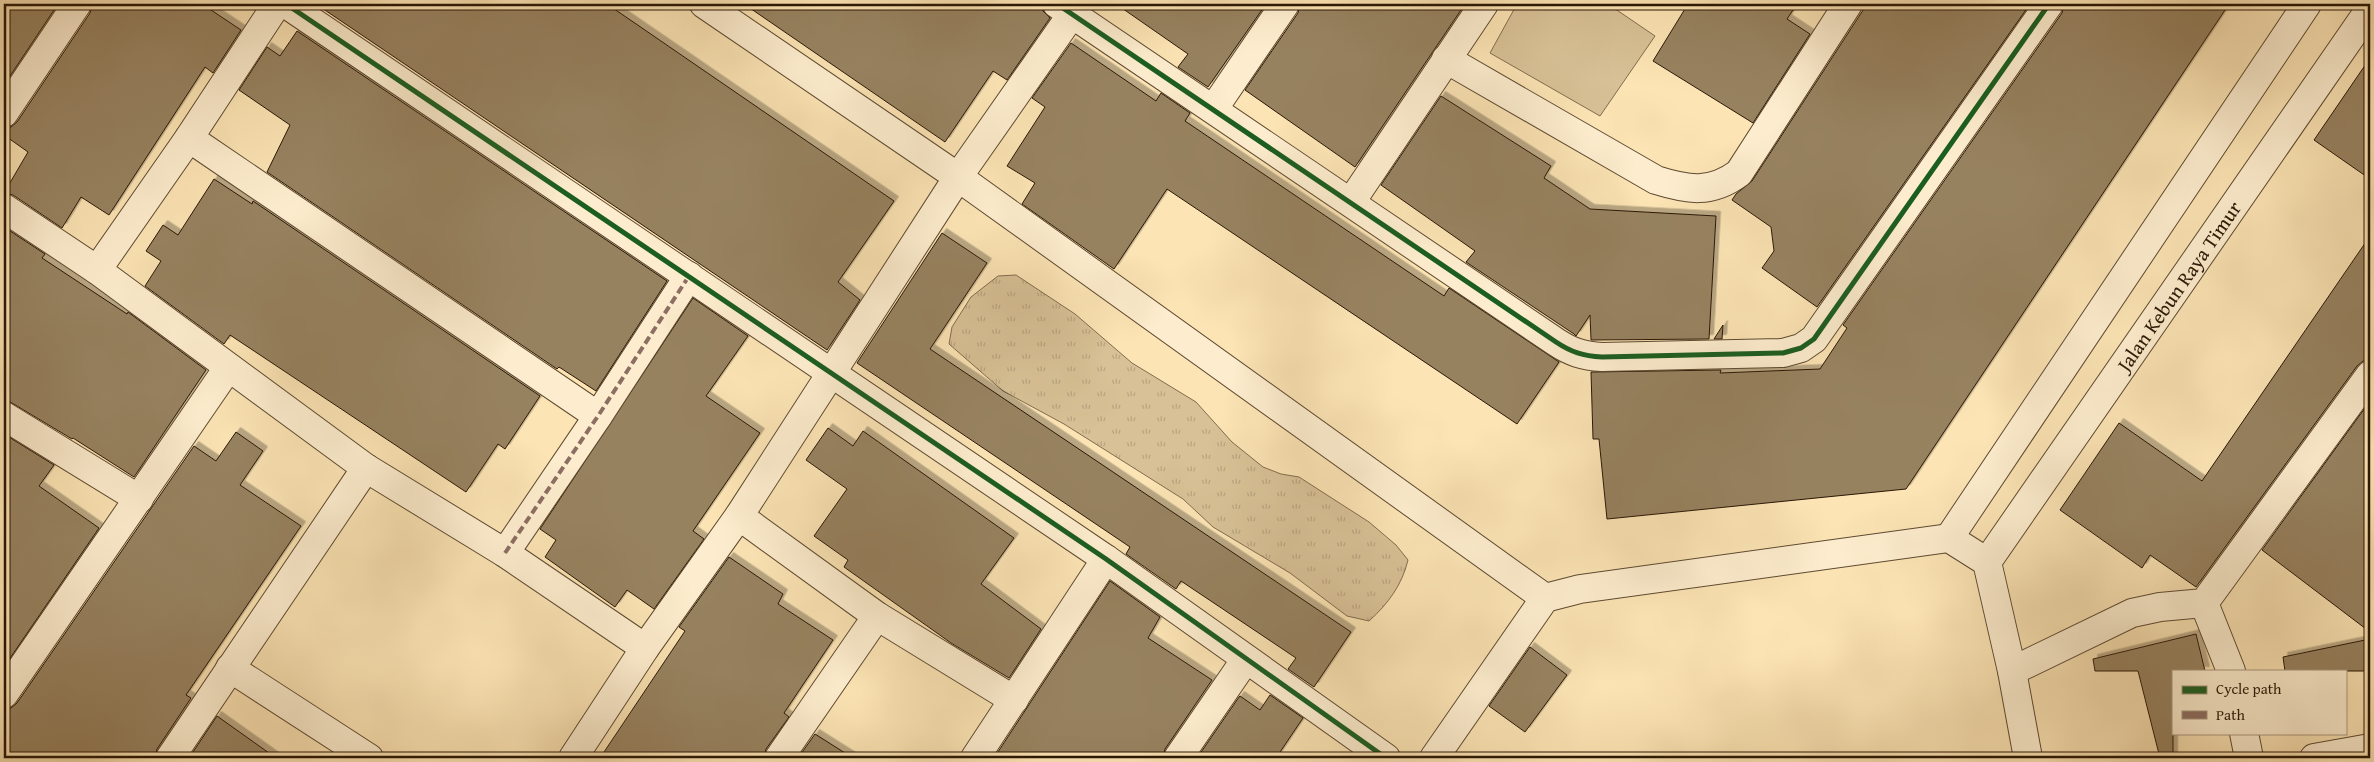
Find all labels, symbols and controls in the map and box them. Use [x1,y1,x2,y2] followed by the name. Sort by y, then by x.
[2107,195,2248,379] street label: Jalan Kebun Raya Timur
[2172,670,2346,734] legend
[2216,678,2282,699] text: Cycle path
[2216,704,2245,725] text: Path

